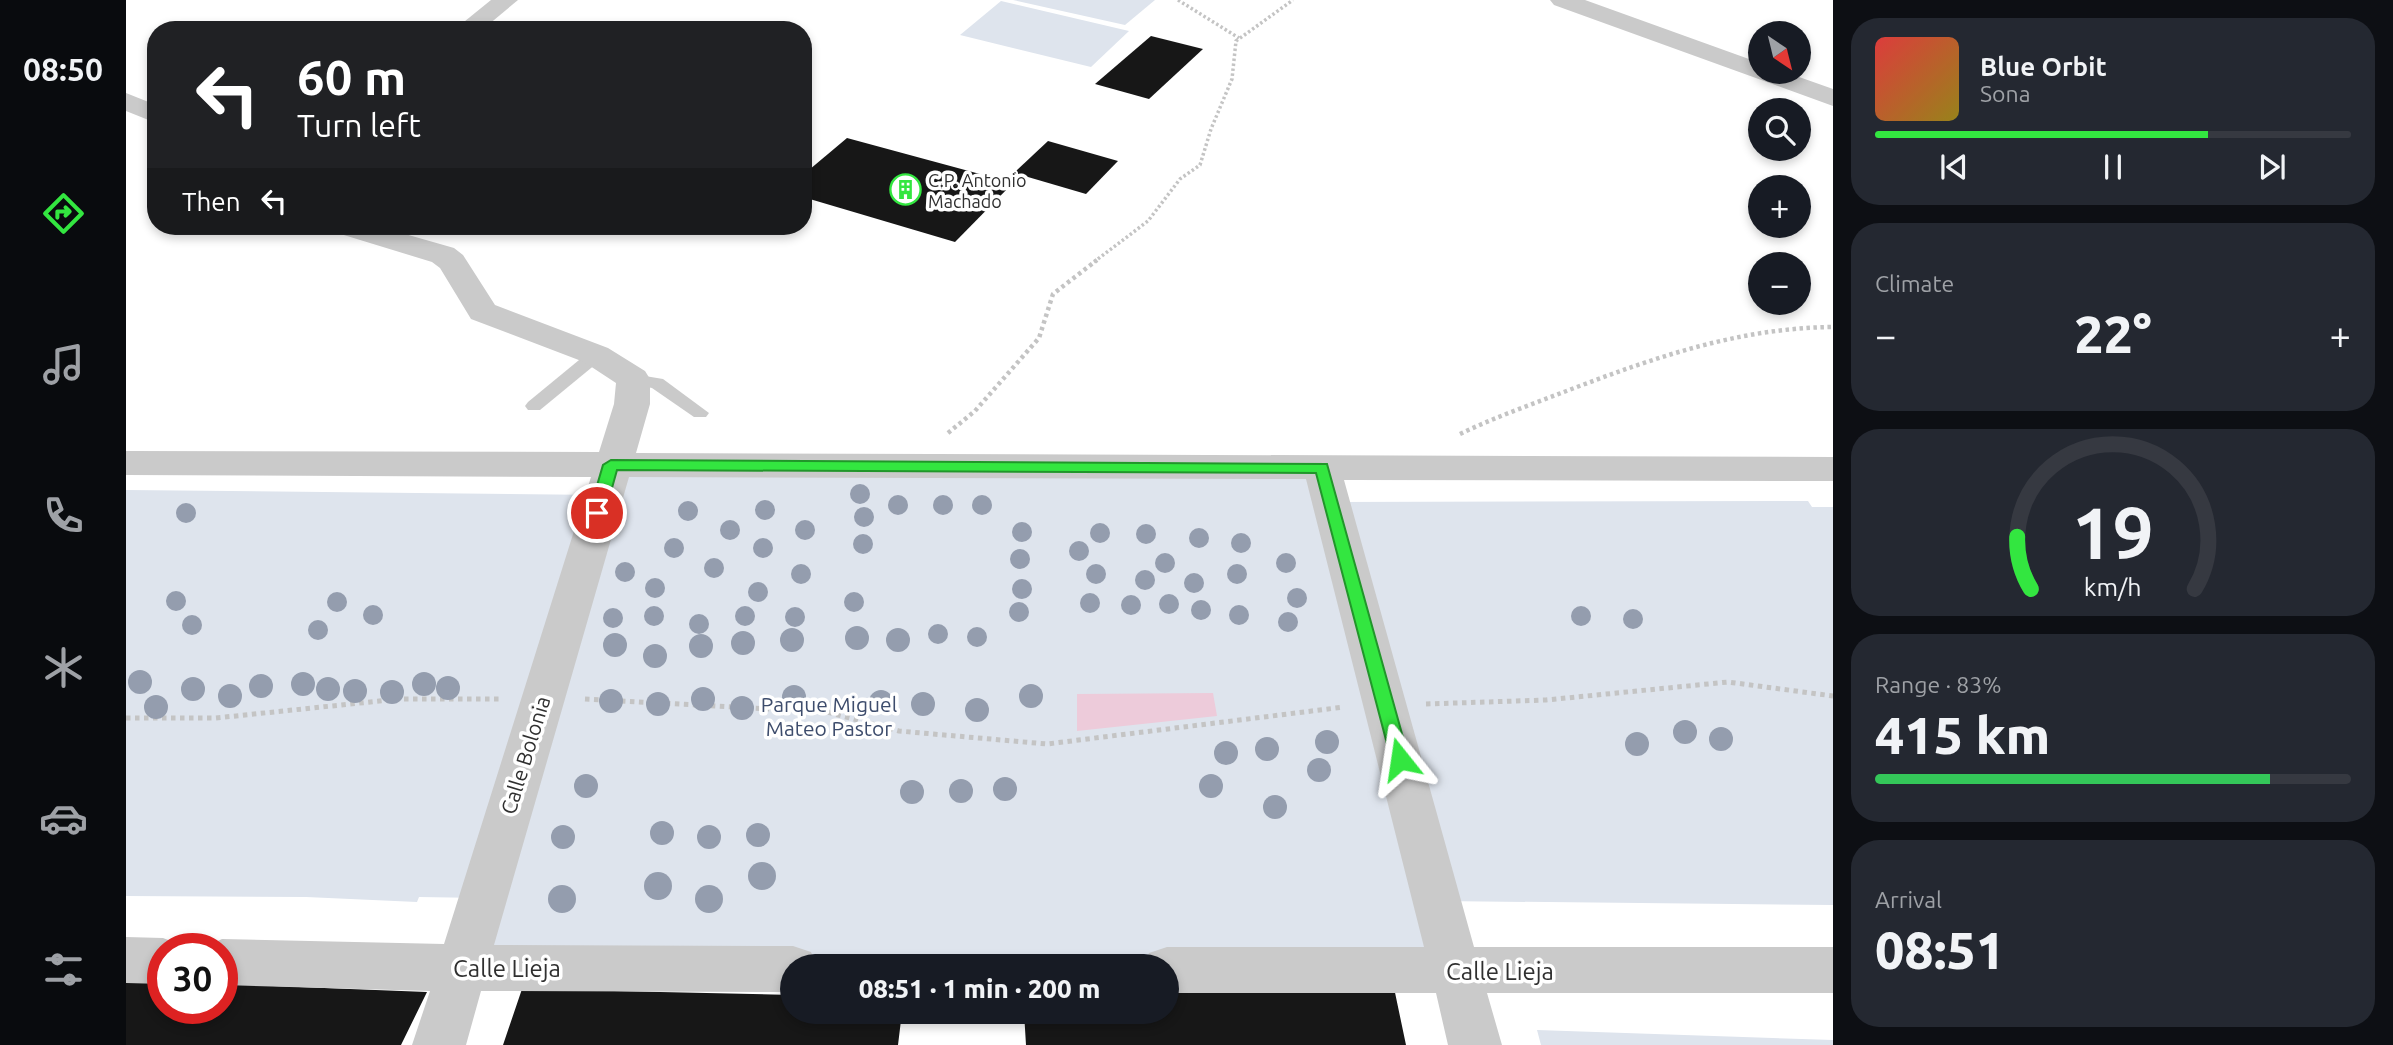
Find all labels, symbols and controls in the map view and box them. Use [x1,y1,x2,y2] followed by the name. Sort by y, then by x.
[1748,21,1811,84] north arrow
[1748,21,1811,315] map controls
[182,49,273,140] icon: left
[297,49,406,104] text: 60 m
[23,51,103,87] text: 08:50
[1980,52,2107,81] text: Blue Orbit
[1980,81,2030,106] text: Sona
[1748,98,1811,161] button: search
[297,107,421,143] text: Turn left
[1935,148,1973,186] icon: previous
[2094,148,2132,186] icon: pause
[2253,148,2291,186] icon: next
[928,170,1026,211] place label: C.P. Antonio Machado
[888,173,922,207] building icon: C.P. Antonio Machado
[1748,175,1811,238] button: +
[255,182,293,220] icon: left
[182,187,241,216] text: Then
[39,189,88,238] icon: directions
[1748,252,1811,315] button: −
[1875,271,1954,296] text: Climate
[2074,305,2152,363] text: 22°
[1875,314,1896,356] text: −
[2330,314,2351,356] text: +
[39,340,88,389] icon: music
[567,483,627,543] pin
[39,491,88,540] icon: phone
[2072,491,2154,573] text: 19
[578,494,616,532] icon: arrive
[2084,572,2142,600] text: km/h
[39,643,88,692] icon: climate
[1875,672,2002,697] text: Range · 83%
[761,692,897,740] park label: Parque Miguel Mateo Pastor
[496,693,554,817] street label: Calle Bolonia
[1875,706,2050,764] text: 415 km
[1363,722,1437,796] position arrow
[39,794,88,843] icon: car
[1875,887,1942,912] text: Arrival
[1875,921,2005,979] text: 08:51
[147,933,238,1024] speed limit sign: 30
[39,945,88,994] icon: filters
[453,955,561,982] street label: Calle Lieja
[1446,958,1554,985] street label: Calle Lieja
[859,974,1100,1003] text: 08:51 · 1 min · 200 m

